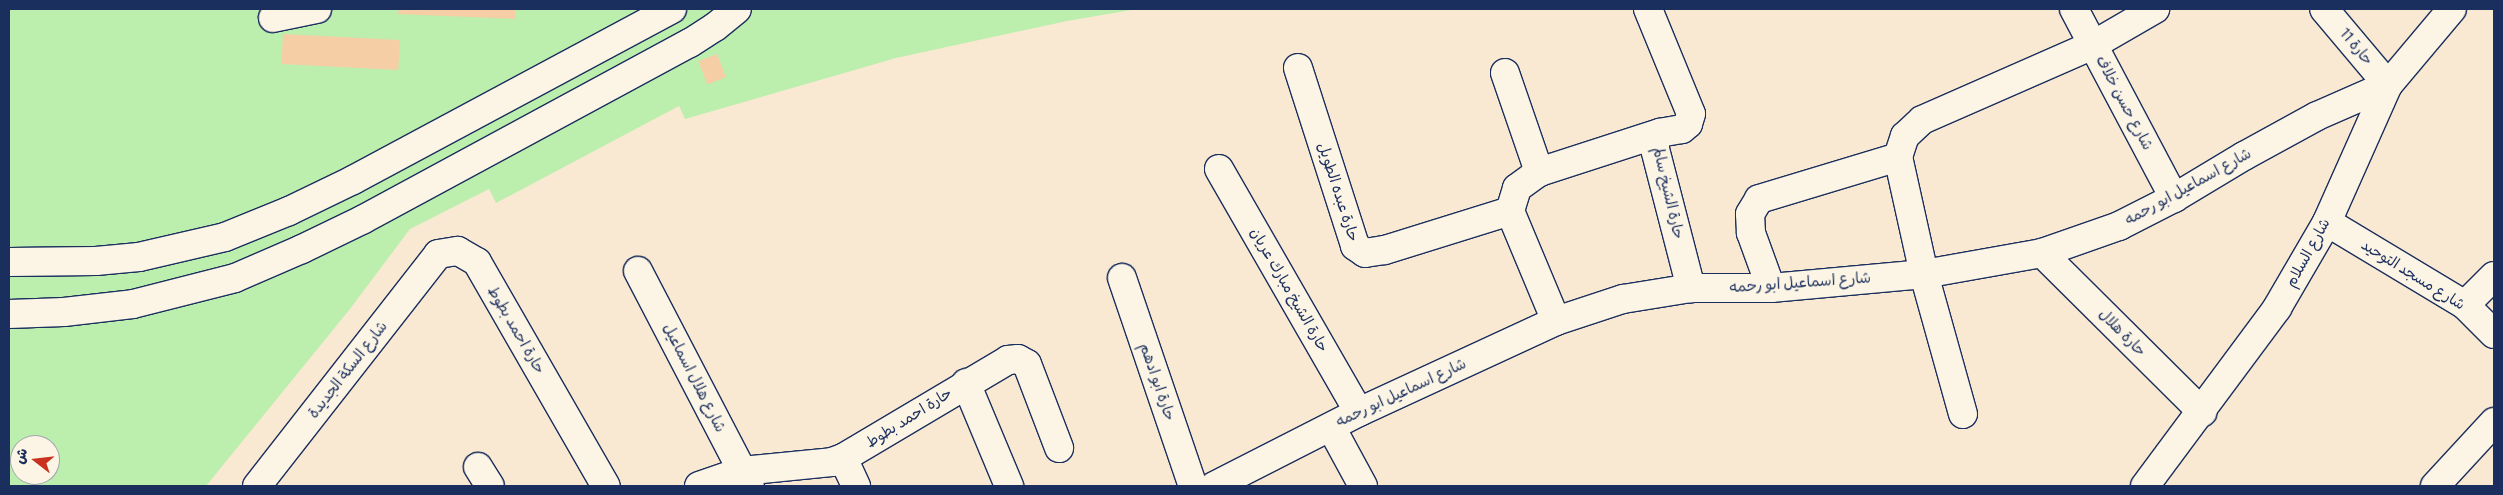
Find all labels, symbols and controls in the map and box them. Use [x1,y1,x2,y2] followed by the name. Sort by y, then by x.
[2335,25,2377,69] street label: حارة 11
[2092,53,2156,153] street label: شارع حسن خلاف
[1313,140,1363,244] street label: حارة عبده الطويل
[1649,145,1687,241] street label: حارة الشيخ سالم
[2121,145,2255,229] street label: شارع اسماعيل ابو رحمه
[2282,215,2334,291] street label: شارع السلام
[1246,225,1332,355] street label: حارة الشيخ مبارك عريان
[2358,236,2468,314] street label: شارع مسجد التوحيد
[1728,269,1872,297] street label: شارع اسماعيل ابو رحمه
[484,283,548,377] street label: حارة احمد بطوط
[2095,306,2149,360] street label: حارة هلال
[305,318,391,422] street label: شارع السكة الجديدة
[659,321,729,435] street label: شارع هلال اسماعيل
[1135,341,1179,423] street label: حارة ابو ادهم
[1333,355,1469,431] street label: شارع اسماعيل ابو رحمه
[862,384,956,452] street label: حارة احمد بطوط
[10,435,60,485] north arrow
[11,446,31,466] text: ش

